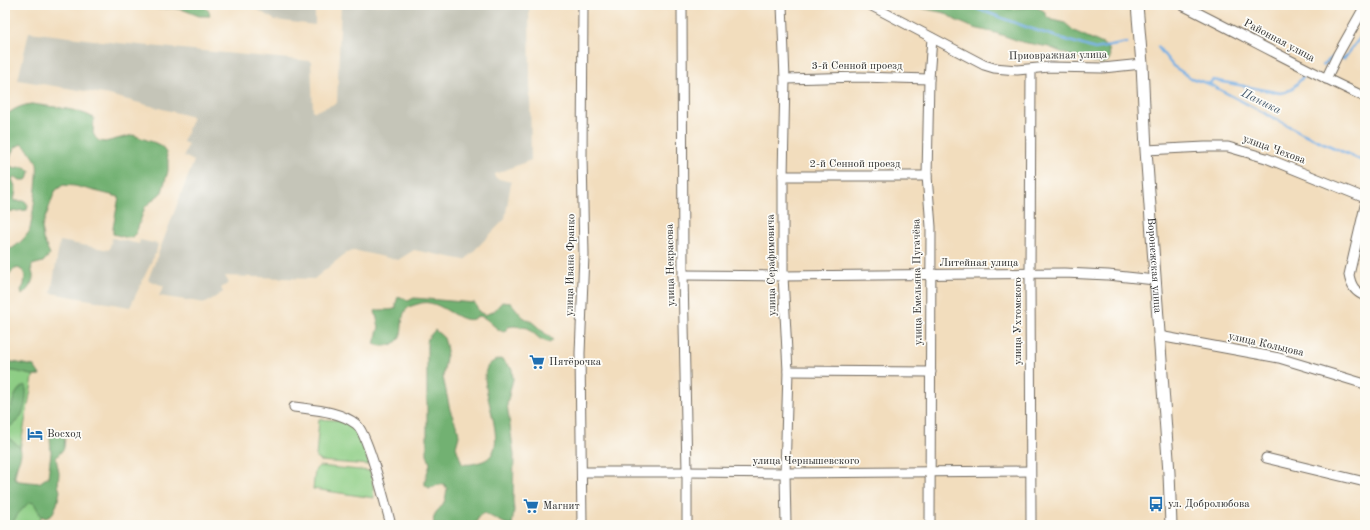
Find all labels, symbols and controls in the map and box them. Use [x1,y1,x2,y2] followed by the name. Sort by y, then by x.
[1242,18,1317,65] street label: Районная улица
[1009,50,1108,62] street label: Приовражная улица
[812,61,903,72] street label: 3-й Сенной проезд
[1238,87,1283,117] water label: Паника
[1241,134,1307,167] street label: улица Чехова
[810,159,901,170] street label: 2-й Сенной проезд
[766,213,778,316] street label: улица Серафимовича
[565,214,577,316] street label: улица Ивана Франко
[1145,217,1163,314] street label: Воронежская улица
[911,218,925,345] street label: улица Емельяна Пугачёва
[665,223,677,306] street label: улица Некрасова
[939,258,1019,269] street label: Литейная улица
[1013,277,1024,365] street label: улица Ухтомского
[1227,331,1305,359] street label: улица Кольцова
[528,353,546,371] supermarket icon: Пятёрочка
[549,357,602,368] place label: Пятёрочка
[26,425,44,443] hotel icon: Восход
[47,429,81,440] place label: Восход
[753,456,859,467] street label: улица Чернышевского
[1147,495,1165,513] bus stop icon: ул. Добролюбова
[522,497,540,515] supermarket icon: Магнит
[1168,499,1250,510] place label: ул. Добролюбова
[543,501,580,512] place label: Магнит

